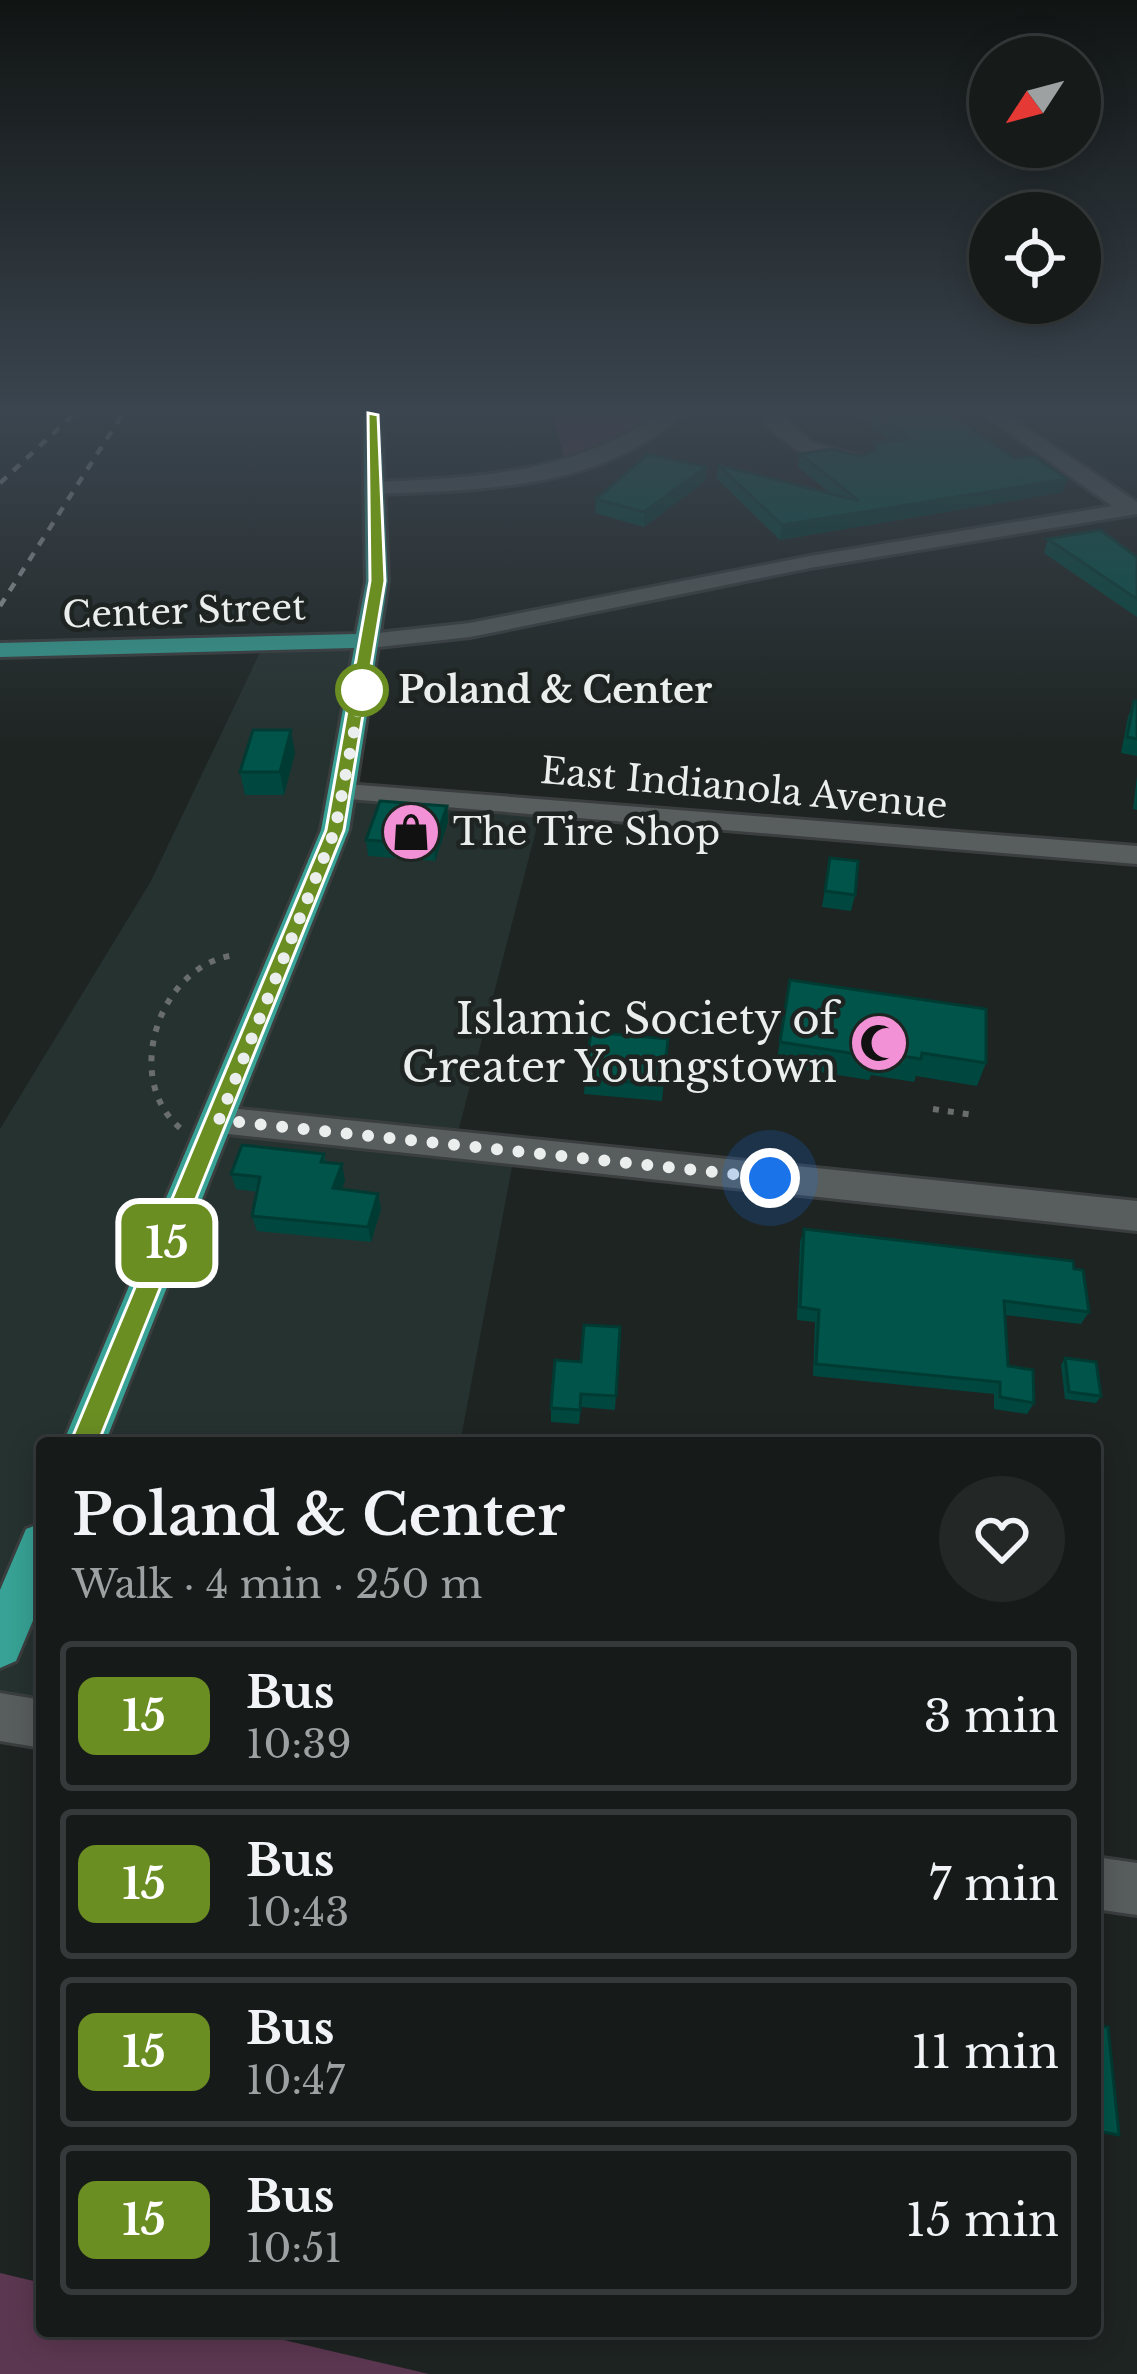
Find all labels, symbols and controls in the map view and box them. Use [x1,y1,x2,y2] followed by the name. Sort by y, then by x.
[969,36,1101,168] north arrow
[969,36,1101,324] map controls
[969,192,1101,324] button: locate
[62,584,307,638] street label: Center Street
[337,665,387,715] marker: Poland & Center
[398,668,712,713] place label: Poland & Center
[539,748,949,828] street label: East Indianola Avenue
[380,801,442,863] shop icon: The Tire Shop
[453,810,720,855] place label: The Tire Shop
[402,993,842,1093] place label: Islamic Society of Greater Youngstown
[848,1012,910,1074] mosque icon: Islamic Society of Greater Youngstown
[740,1148,800,1208] your location
[113,1204,221,1282] line badge: 15
[145,1217,189,1269] text: 15
[939,1476,1065,1602] button: heart
[72,1480,565,1550] text: Poland & Center
[72,1560,482,1609] text: Walk · 4 min · 250 m
[246,1664,334,1720] text: Bus
[924,1688,1059,1744] text: 3 min
[122,1690,166,1742] text: 15
[246,1720,351,1769] text: 10:39
[246,1832,334,1888] text: Bus
[929,1856,1059,1912] text: 7 min
[122,1858,166,1910] text: 15
[246,1888,349,1937] text: 10:43
[246,2000,334,2056] text: Bus
[911,2024,1059,2080] text: 11 min
[122,2026,166,2078] text: 15
[246,2056,345,2105] text: 10:47
[246,2168,334,2224] text: Bus
[906,2192,1059,2248] text: 15 min
[122,2194,166,2246] text: 15
[246,2224,342,2273] text: 10:51

